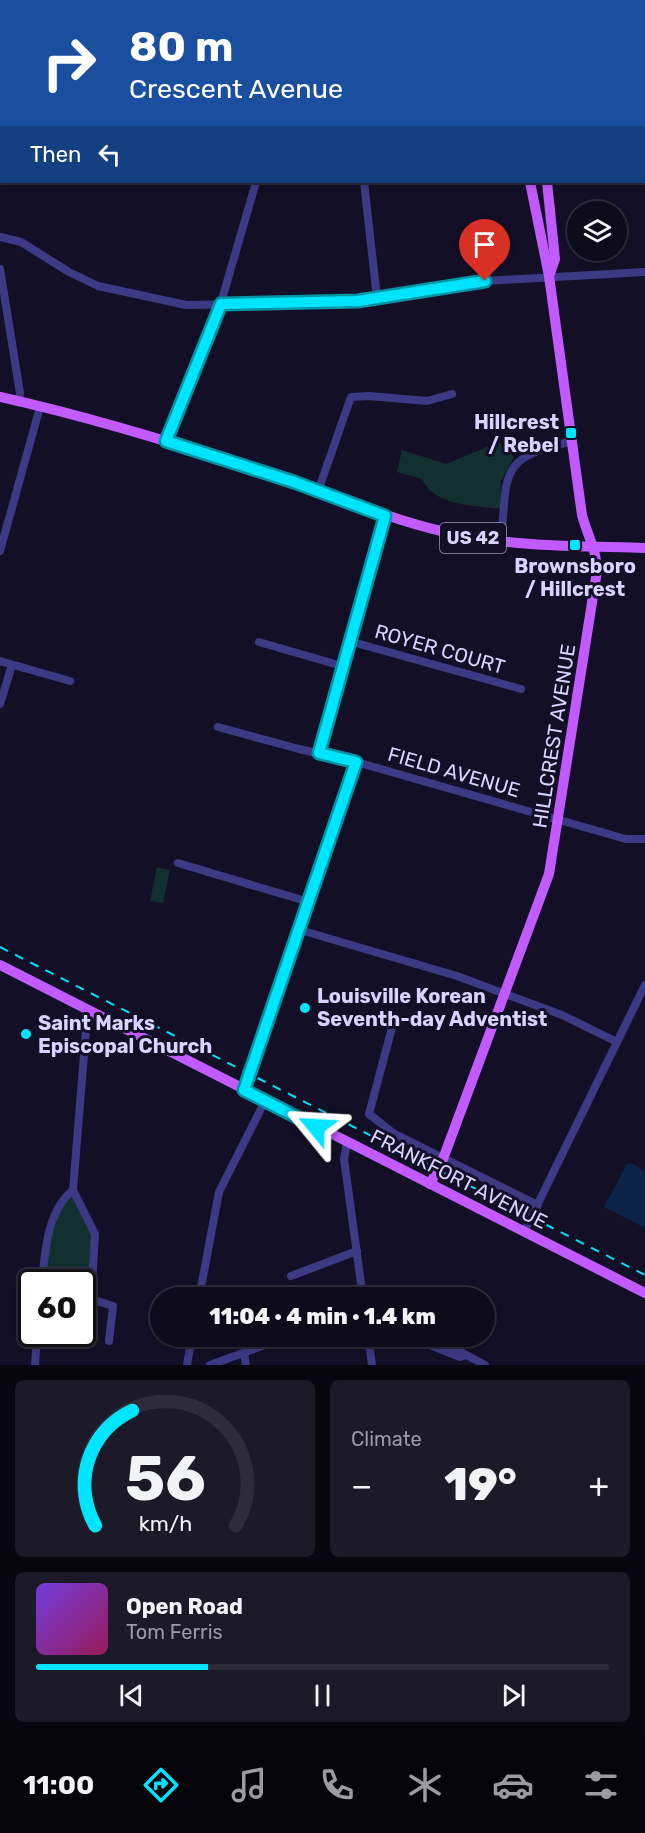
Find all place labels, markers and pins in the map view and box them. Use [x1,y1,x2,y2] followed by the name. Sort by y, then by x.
[459,219,510,281] pin
[474,410,559,457] place label: Hillcrest / Rebel
[564,426,578,440] marker: Hillcrest / Rebel
[568,538,582,552] marker: Brownsboro / Hillcrest
[514,554,636,601] place label: Brownsboro / Hillcrest
[317,984,547,1031] place label: Louisville Korean Seventh-day Adventist
[298,1001,312,1015] marker: Louisville Korean Seventh-day Adventist
[38,1011,212,1058] place label: Saint Marks Episcopal Church
[19,1027,33,1041] marker: Saint Marks Episcopal Church

